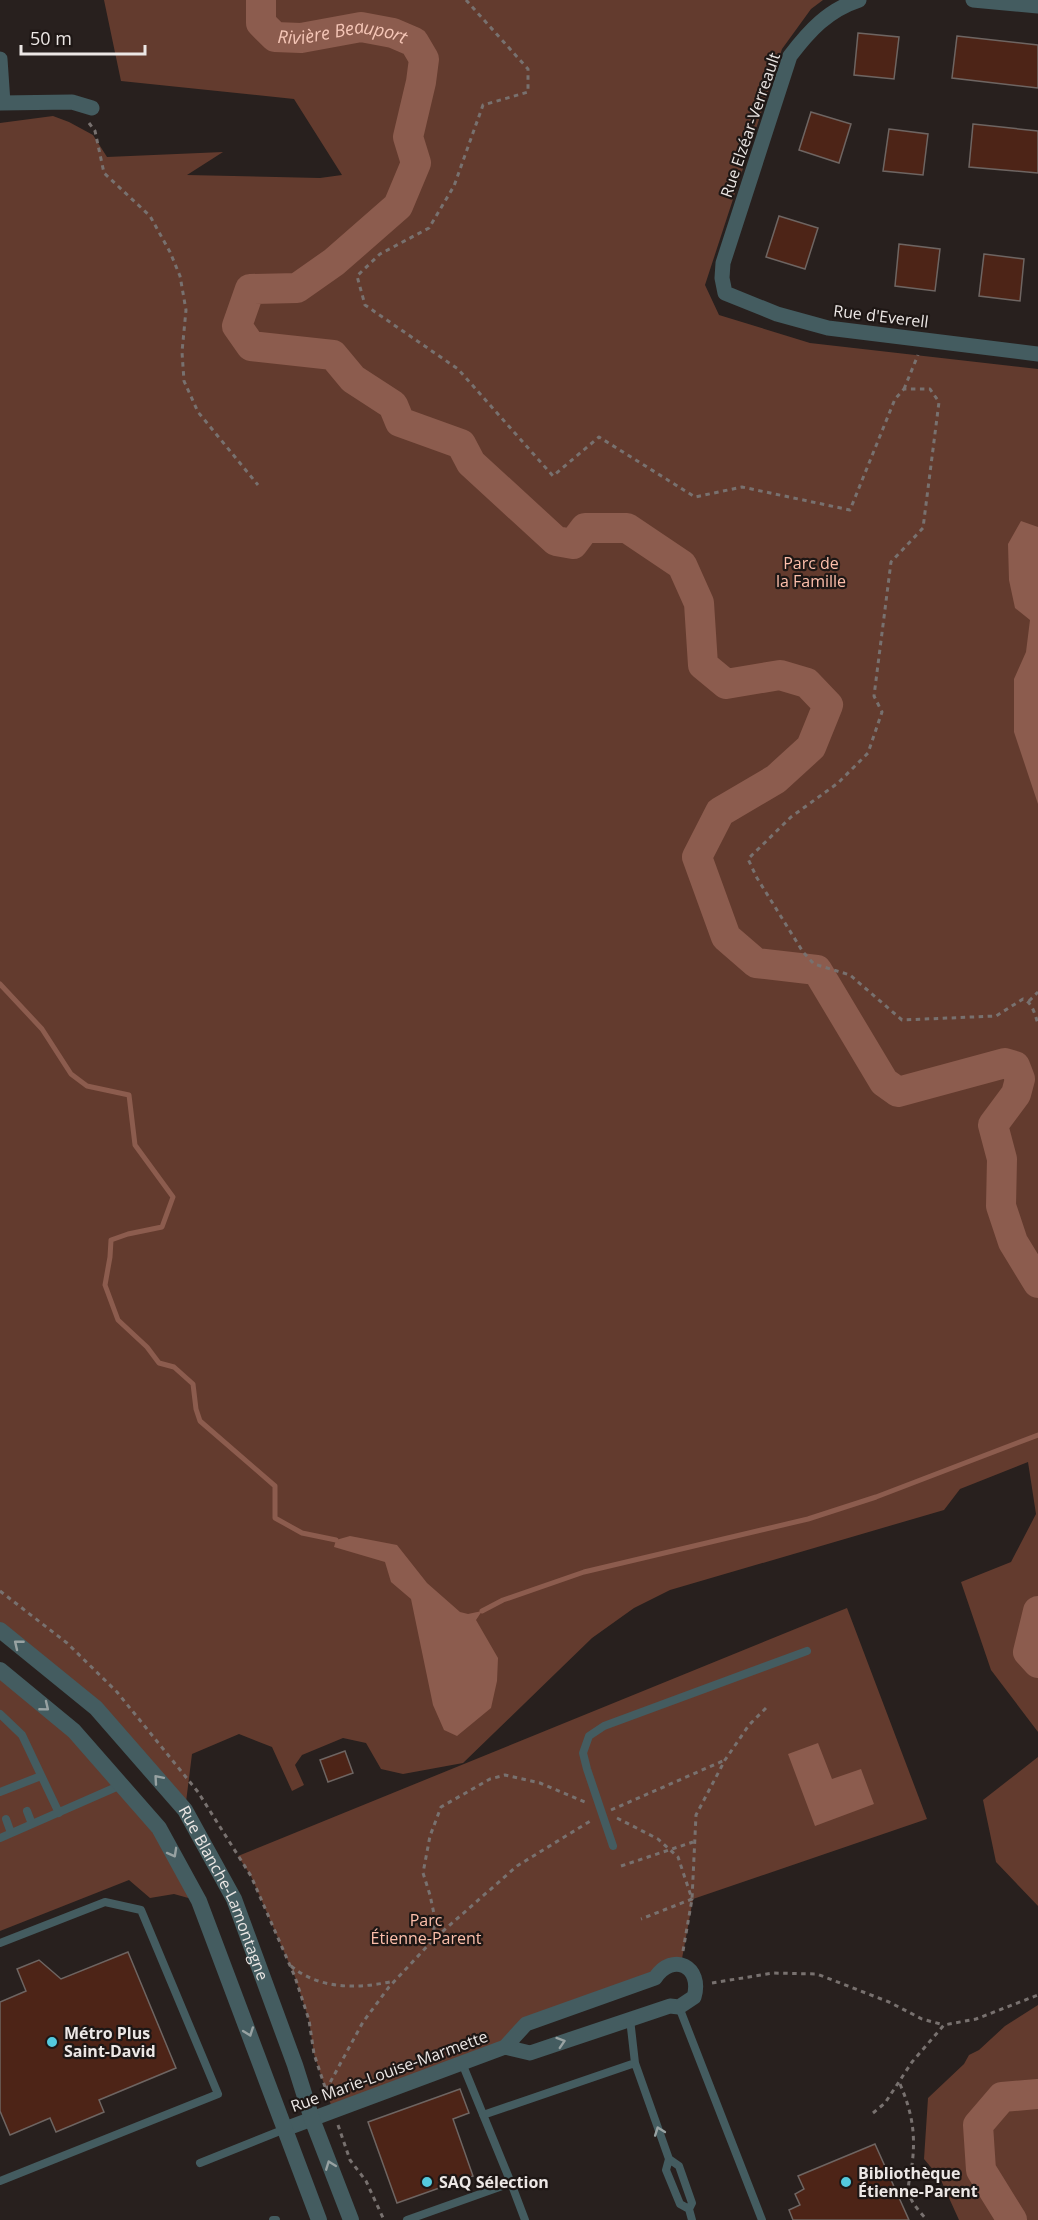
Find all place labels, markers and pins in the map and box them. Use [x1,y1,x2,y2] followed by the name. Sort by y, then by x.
[64,2022,156,2062] place label: Métro Plus Saint-David
[45,2035,59,2049] marker: Métro Plus Saint-David
[858,2162,978,2202] place label: Bibliothèque Étienne-Parent
[439,2171,549,2193] place label: SAQ Sélection
[420,2175,434,2189] marker: SAQ Sélection
[839,2175,853,2189] marker: Bibliothèque Étienne-Parent

